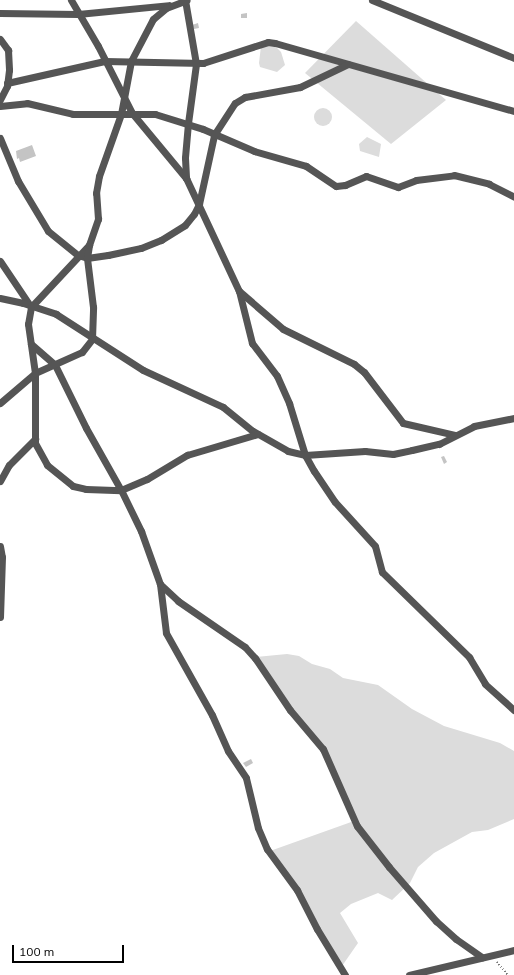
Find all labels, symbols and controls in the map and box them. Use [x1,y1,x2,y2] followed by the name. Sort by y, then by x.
[14,937,126,963] scale bar
[19,944,54,959] text: 100 m

